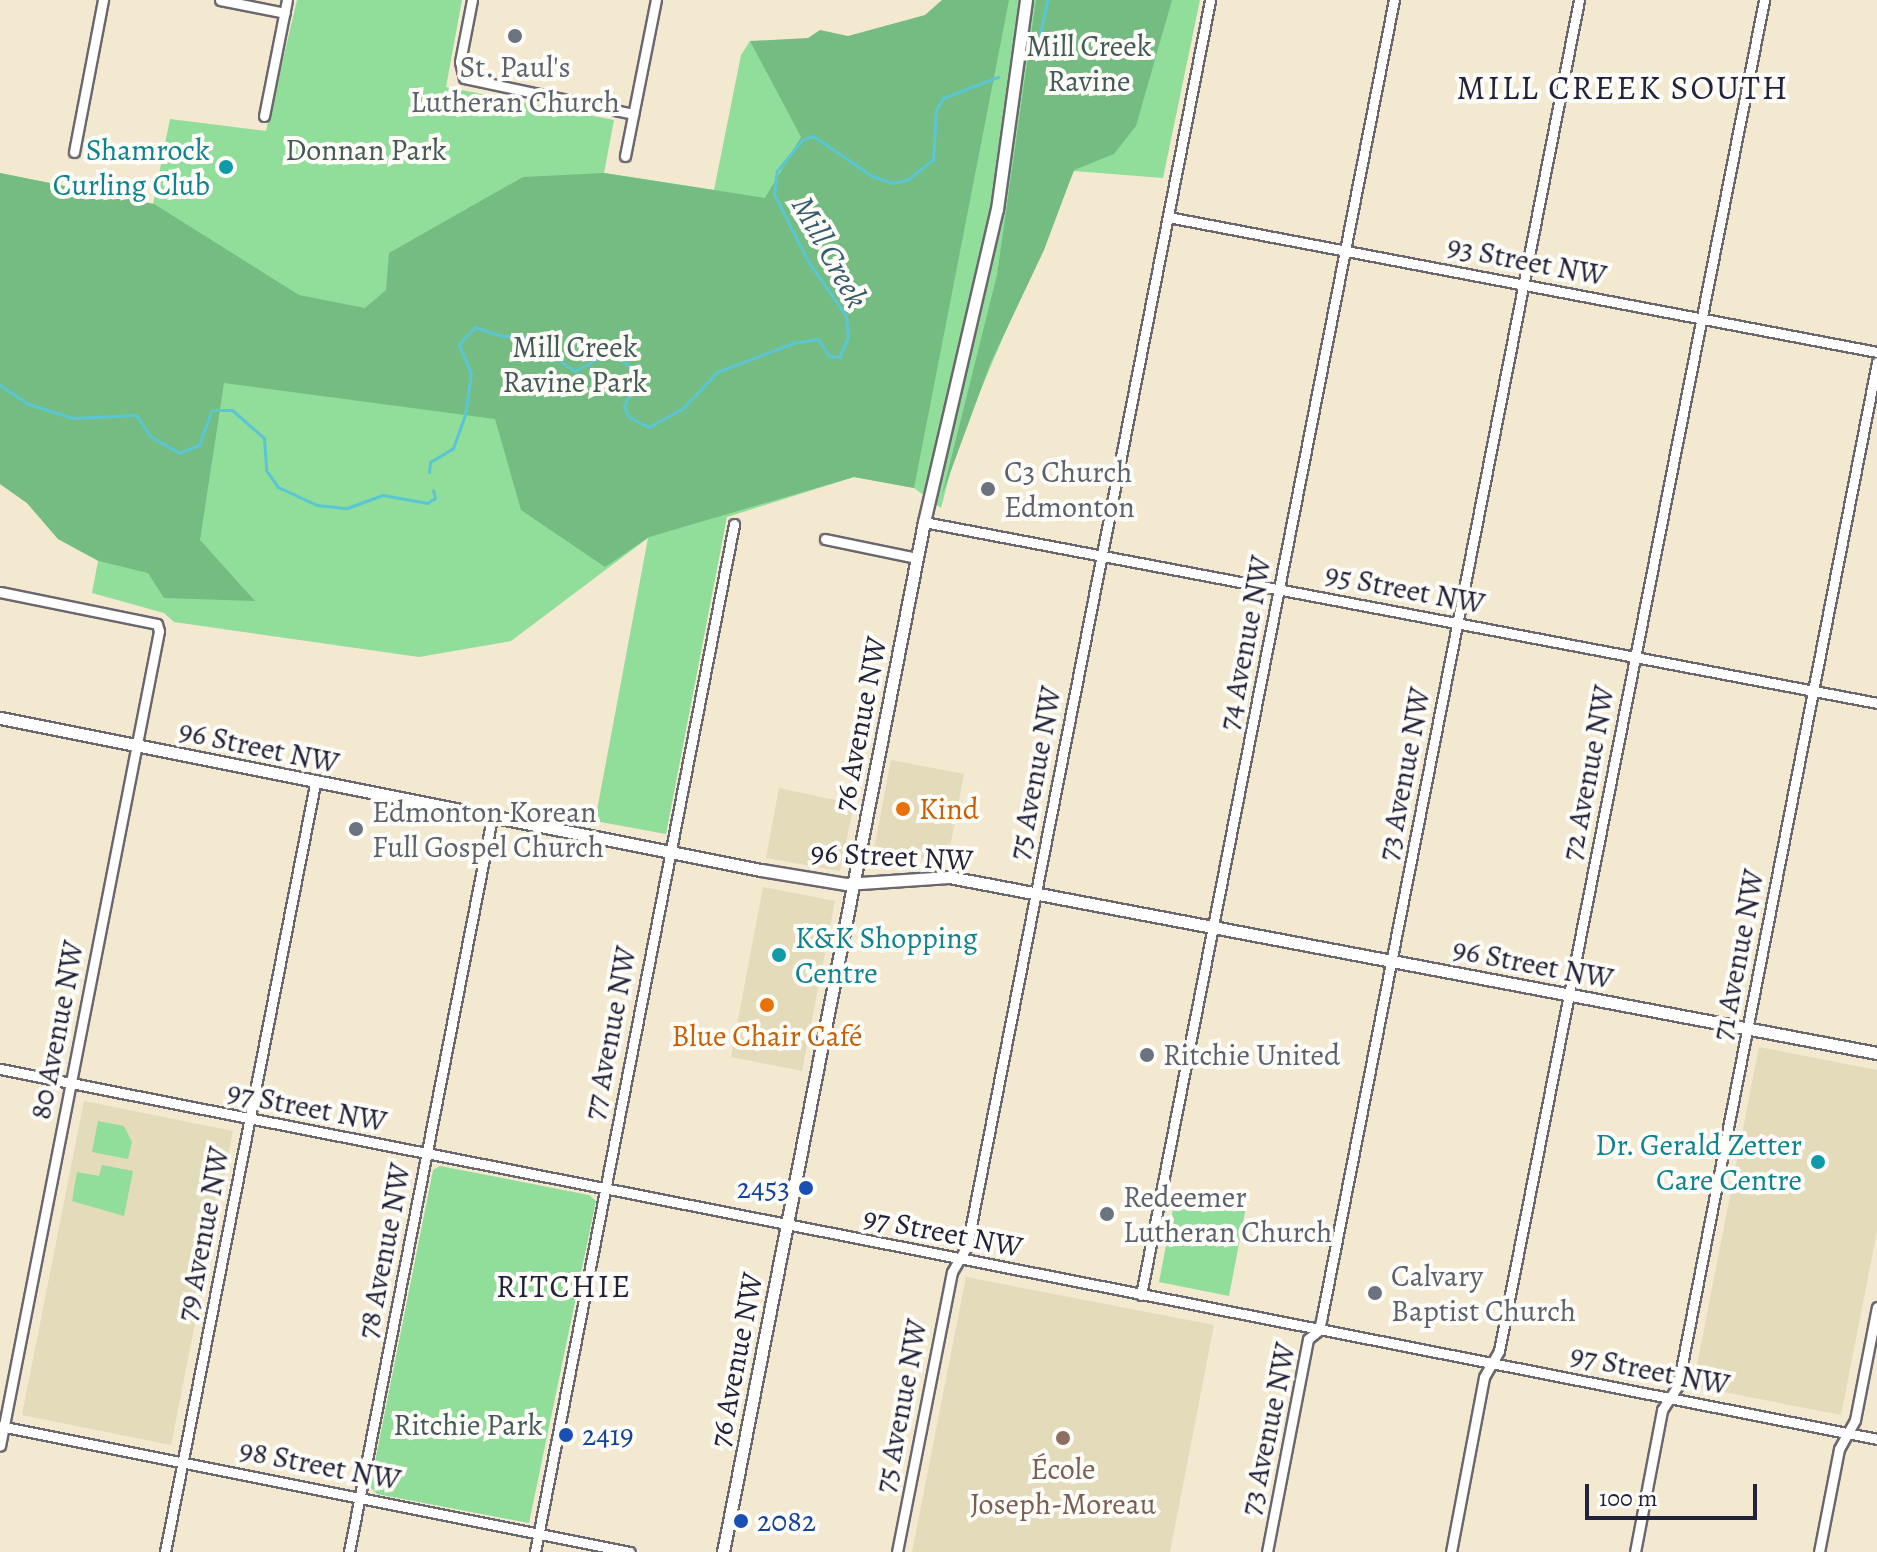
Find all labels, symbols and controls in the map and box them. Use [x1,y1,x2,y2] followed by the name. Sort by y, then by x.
[506,27,524,45] marker: St. Paul's Lutheran Church
[1026,28,1152,98] park label: Mill Creek Ravine
[410,49,620,120] place label: St. Paul's Lutheran Church
[1457,68,1789,108] district label: MILL CREEK SOUTH
[53,132,210,202] place label: Shamrock Curling Club
[285,132,447,168] park label: Donnan Park
[217,158,235,176] marker: Shamrock Curling Club
[784,189,876,315] water label: Mill Creek
[1444,228,1610,294] street label: 93 Street NW
[502,329,648,400] park label: Mill Creek Ravine Park
[1004,454,1135,524] place label: C3 Church Edmonton
[979,480,997,498] marker: C3 Church Edmonton
[1210,553,1280,733] street label: 74 Avenue NW
[1322,556,1488,622] street label: 95 Street NW
[825,634,895,814] street label: 76 Avenue NW
[1553,682,1623,864] street label: 72 Avenue NW
[1001,683,1069,863] street label: 75 Avenue NW
[1370,684,1438,864] street label: 73 Avenue NW
[176,712,342,782] street label: 96 Street NW
[919,791,979,827] place label: Kind
[372,794,604,864] place label: Edmonton Korean Full Gospel Church
[894,800,912,818] marker: Kind
[347,820,365,838] marker: Edmonton Korean Full Gospel Church
[810,834,974,878] street label: 96 Street NW
[1704,866,1772,1044] street label: 71 Avenue NW
[795,920,978,990] place label: K&K Shopping Centre
[1450,931,1616,997] street label: 96 Street NW
[22,938,92,1122] street label: 80 Avenue NW
[576,943,644,1123] street label: 77 Avenue NW
[770,946,788,964] marker: K&K Shopping Centre
[758,996,776,1014] marker: Blue Chair Café
[671,1018,863,1054] place label: Blue Chair Café
[1163,1037,1340,1073] place label: Ritchie United
[1138,1046,1156,1064] marker: Ritchie United
[224,1074,390,1140] street label: 97 Street NW
[1595,1127,1802,1198] place label: Dr. Gerald Zetter Care Centre
[168,1144,238,1324] street label: 79 Avenue NW
[1809,1153,1827,1171] marker: Dr. Gerald Zetter Care Centre
[349,1160,419,1342] street label: 78 Avenue NW
[737,1170,790,1206] place label: 2453
[797,1179,815,1197] marker: 2453
[1123,1179,1332,1250] place label: Redeemer Lutheran Church
[860,1199,1026,1265] street label: 97 Street NW
[1098,1205,1116,1223] marker: Redeemer Lutheran Church
[1391,1258,1576,1328] place label: Calvary Baptist Church
[496,1267,632,1305] district label: RITCHIE
[701,1270,771,1450] street label: 76 Avenue NW
[1366,1284,1384,1302] marker: Calvary Baptist Church
[867,1316,935,1496] street label: 75 Avenue NW
[1567,1337,1733,1403] street label: 97 Street NW
[1232,1339,1304,1519] street label: 73 Avenue NW
[393,1407,543,1443] park label: Ritchie Park
[582,1417,634,1453] place label: 2419
[557,1426,575,1444] marker: 2419
[1054,1429,1072,1447] marker: École Joseph-Moreau
[236,1432,404,1498] street label: 98 Street NW
[970,1451,1156,1522] place label: École Joseph-Moreau
[1589,1468,1761,1518] scale bar
[1599,1482,1658,1514] text: 100 m
[757,1503,816,1539] place label: 2082
[732,1512,750,1530] marker: 2082

